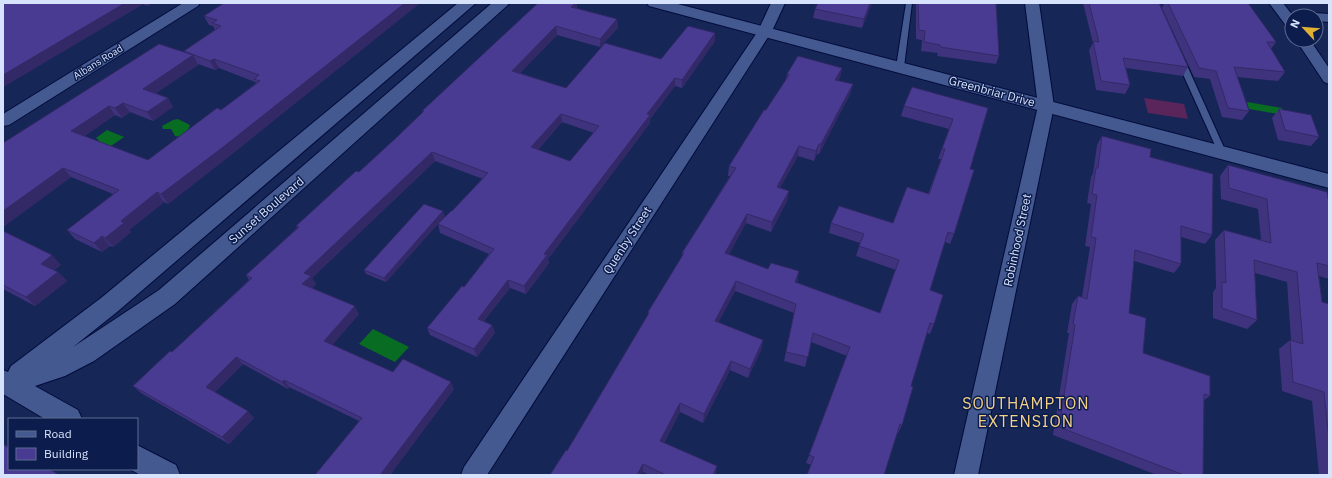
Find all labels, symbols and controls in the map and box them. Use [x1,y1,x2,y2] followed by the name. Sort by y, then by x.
[1284,8,1324,48] north arrow
[1287,17,1303,30] text: N
[71,42,125,82] street label: Albans Road
[947,72,1037,110] street label: Greenbriar Drive
[225,173,307,247] street label: Sunset Boulevard
[1000,192,1034,288] street label: Robinhood Street
[600,203,654,277] street label: Quenby Street
[962,393,1090,431] district label: SOUTHAMPTON EXTENSION
[8,418,138,470] legend
[44,426,72,441] text: Road
[44,446,89,461] text: Building

